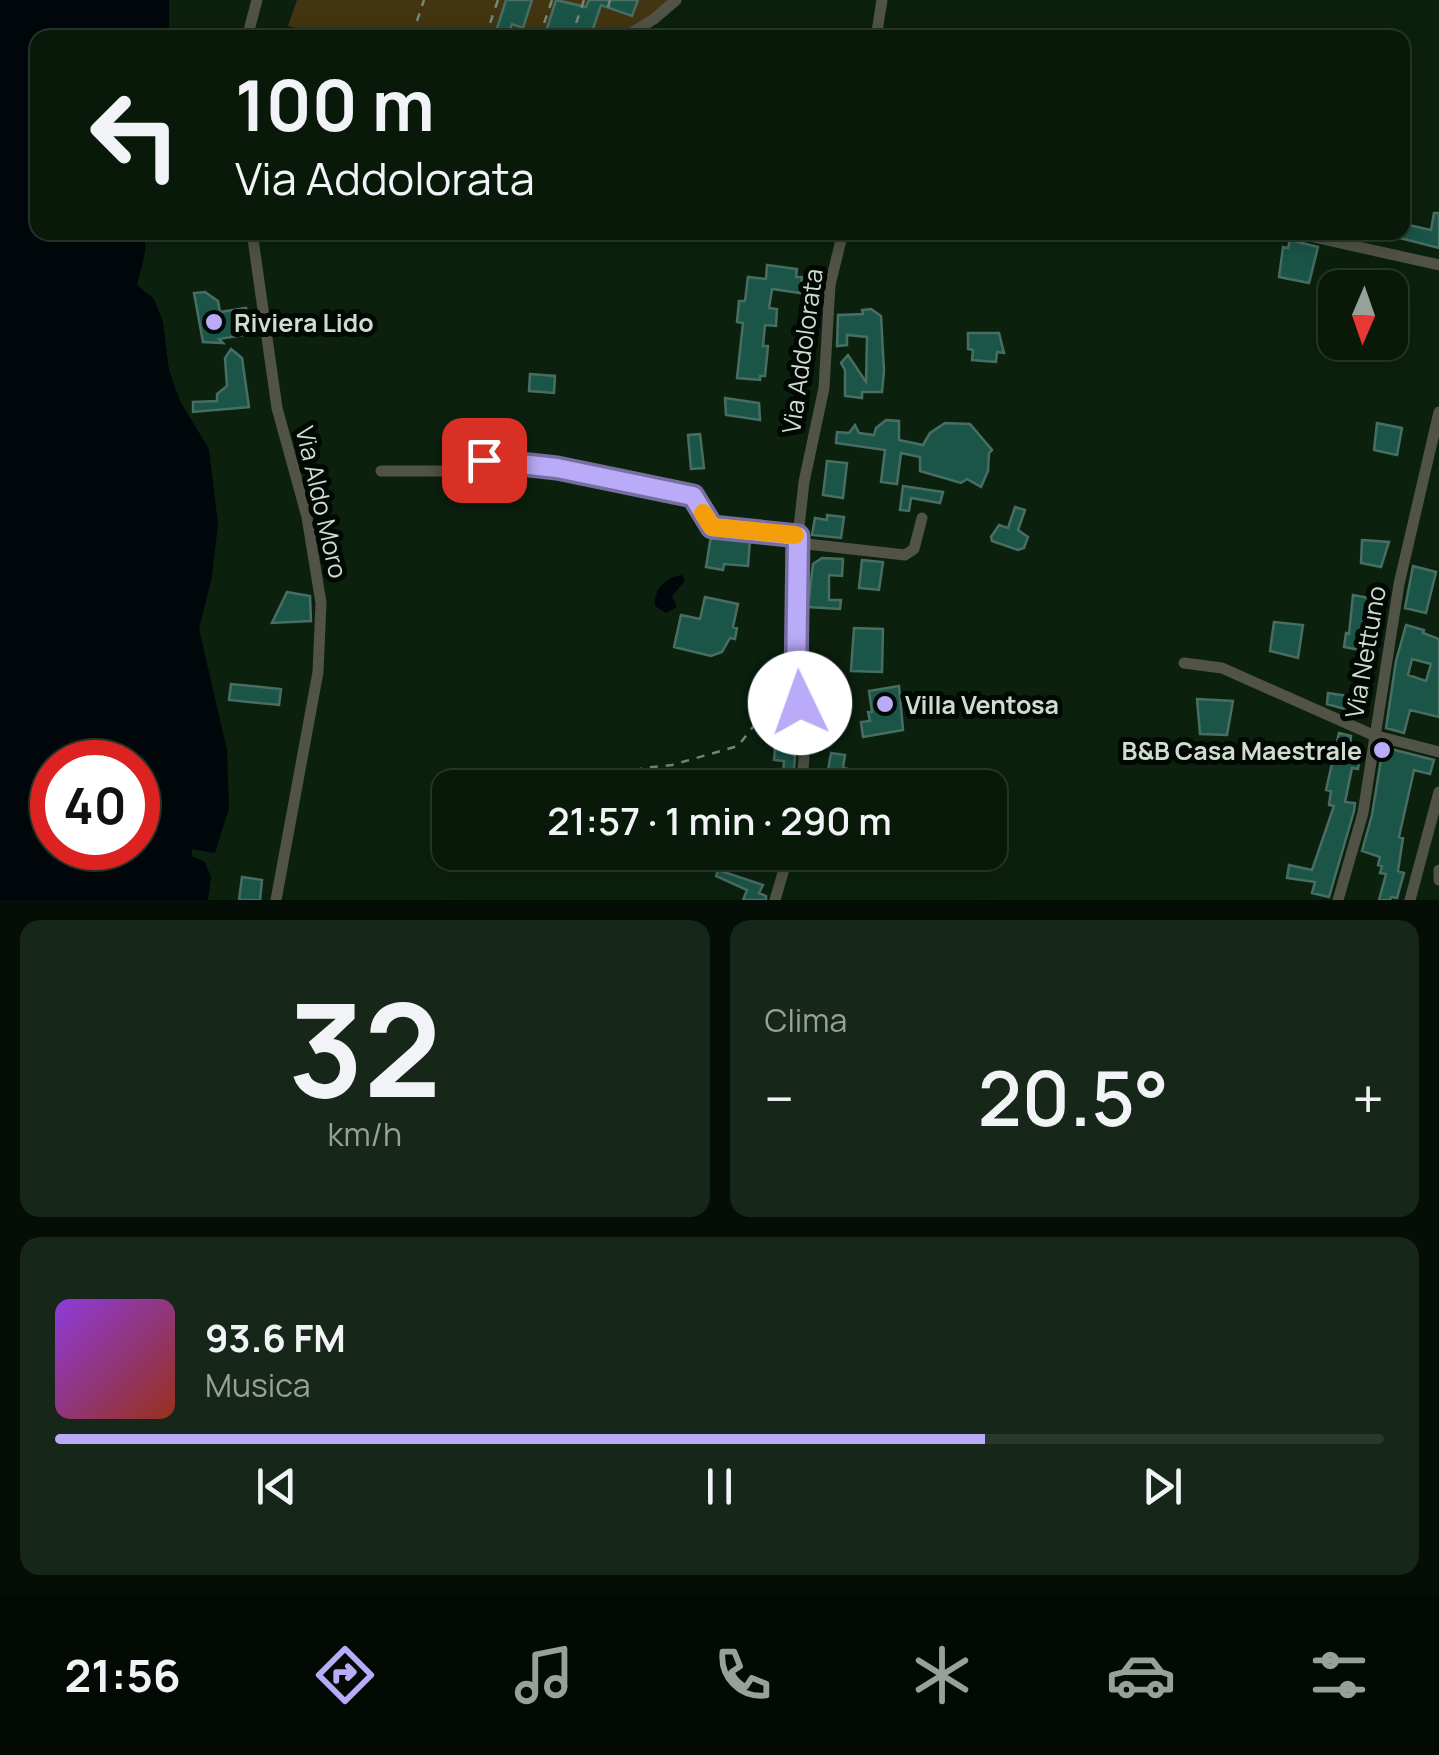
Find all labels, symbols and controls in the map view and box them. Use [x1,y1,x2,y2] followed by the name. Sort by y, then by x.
[235,56,435,152] text: 100 m
[70,70,200,200] icon: left
[235,147,535,209] text: Via Addolorata
[773,266,831,436] street label: Via Addolorata
[1318,270,1408,360] north arrow
[1318,270,1408,360] map controls
[234,305,374,340] place label: Riviera Lido
[203,311,225,333] marker: Riviera Lido
[442,418,527,503] pin
[288,423,356,581] street label: Via Aldo Moro
[457,433,512,488] icon: arrive
[1336,583,1394,721] street label: Via Nettuno
[748,651,852,755] position arrow
[905,687,1059,722] place label: Villa Ventosa
[874,693,896,715] marker: Villa Ventosa
[1122,733,1362,768] place label: B&B Casa Maestrale
[1371,739,1393,761] marker: B&B Casa Maestrale
[30,740,160,870] speed limit sign: 40
[547,794,892,846] text: 21:57 · 1 min · 290 m
[288,958,441,1136] text: 32
[765,998,847,1042] text: Clima
[978,1046,1169,1149] text: 20.5°
[765,1060,794,1136] text: −
[1352,1060,1384,1136] text: +
[328,1112,402,1156] text: km/h
[205,1311,346,1363] text: 93.6 FM
[205,1363,311,1407] text: Musica
[249,1459,304,1514] icon: previous
[692,1459,747,1514] icon: pause
[1135,1459,1190,1514] icon: next
[310,1640,380,1710] icon: directions
[509,1640,579,1710] icon: music
[708,1640,778,1710] icon: phone
[907,1640,977,1710] icon: climate
[1106,1640,1176,1710] icon: car
[1304,1640,1374,1710] icon: filters
[64,1644,181,1706] text: 21:56

